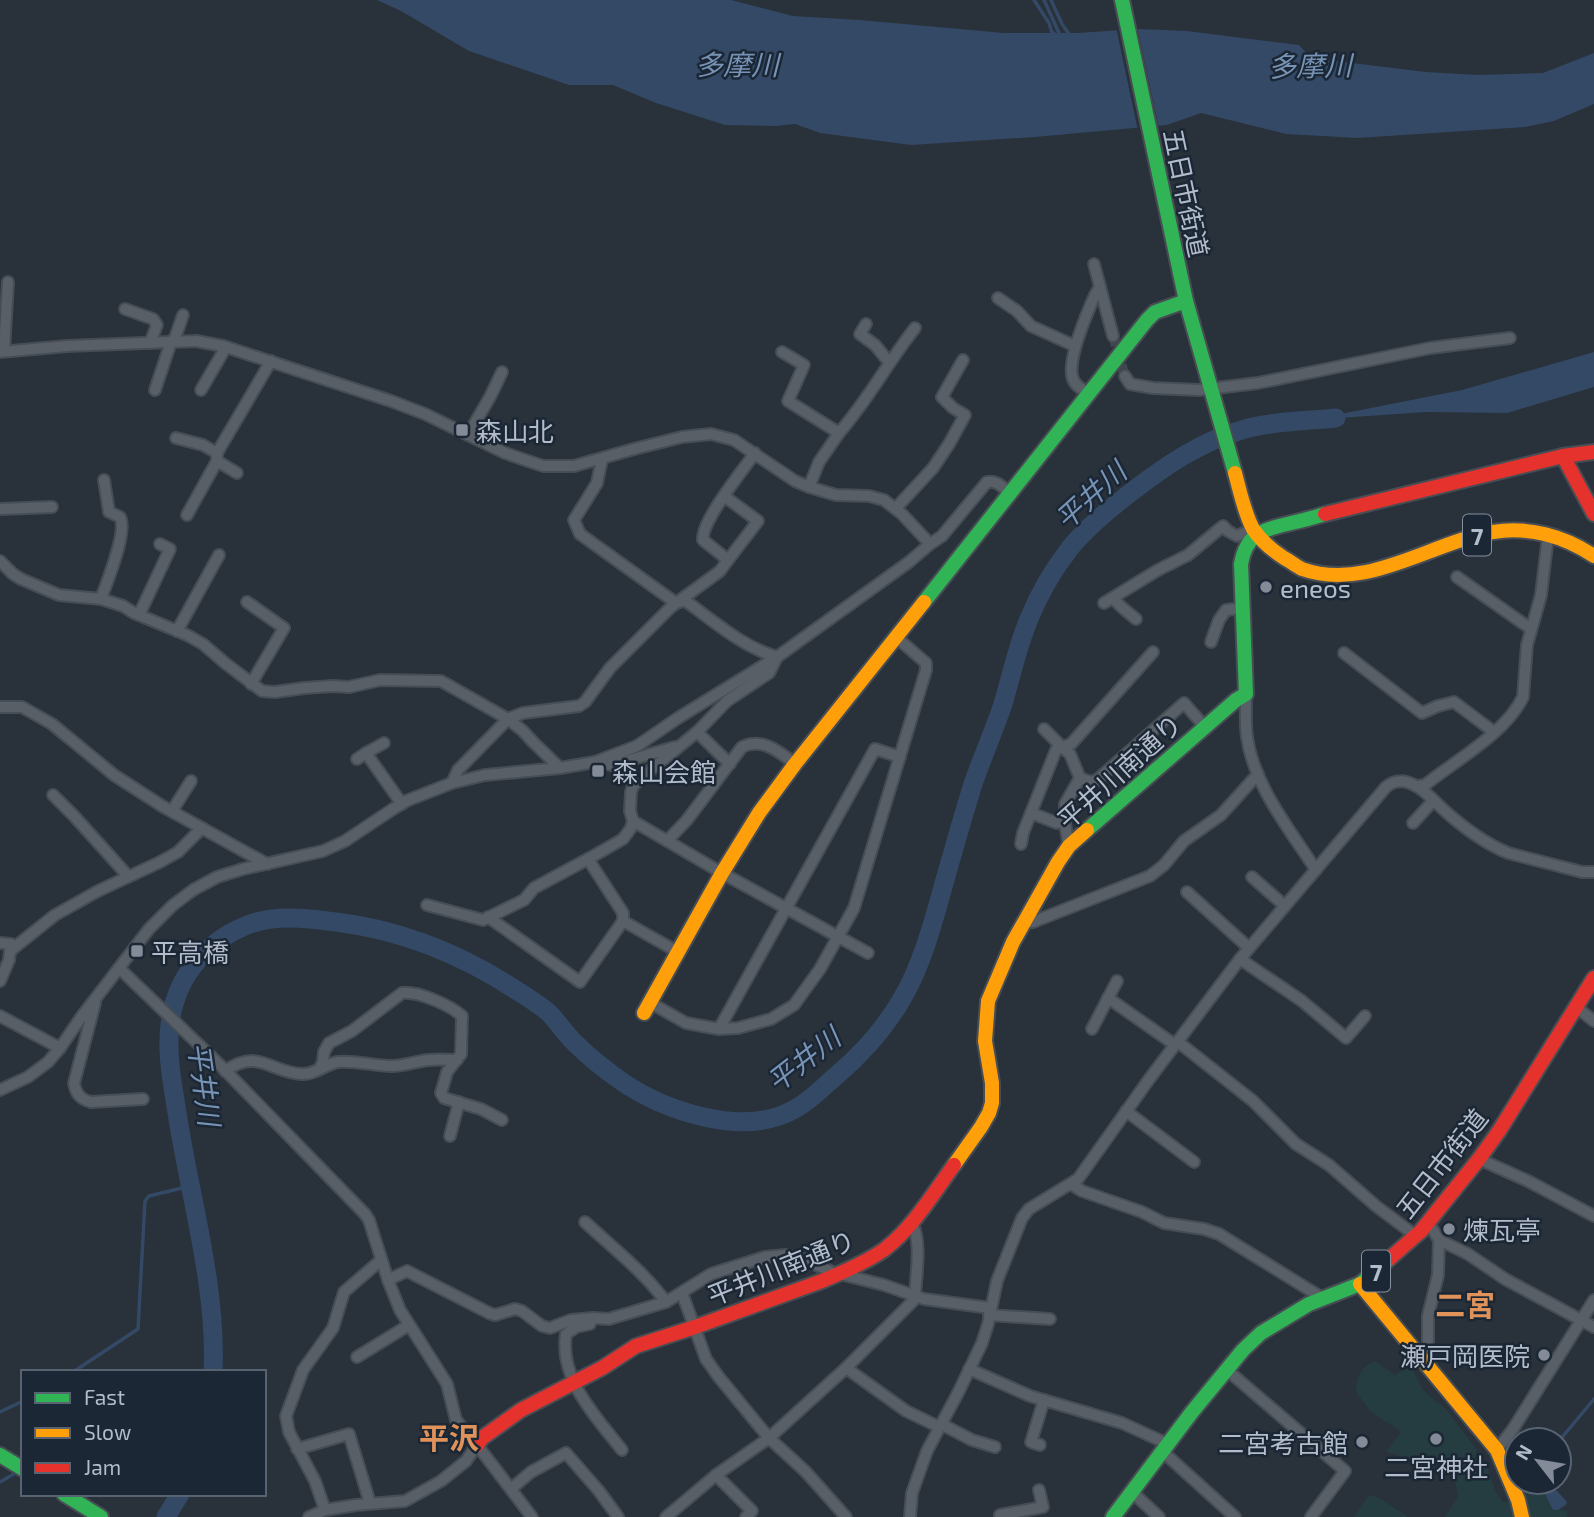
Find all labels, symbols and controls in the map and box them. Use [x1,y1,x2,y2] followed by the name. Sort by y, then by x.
[695,47,782,81] water label: 多摩川
[1268,47,1355,83] water label: 多摩川
[1158,126,1216,260] street label: 五日市街道
[476,415,554,446] place label: 森山北
[454,422,470,438] marker: 森山北
[1047,452,1135,536] water label: 平井川
[1463,514,1491,556] road number: 7
[1280,572,1351,603] place label: eneos
[1258,579,1274,595] marker: eneos
[1051,707,1187,835] street label: 平井川南通り
[612,756,716,787] place label: 森山会館
[590,763,606,779] marker: 森山会館
[151,936,229,967] place label: 平高橋
[129,943,145,959] marker: 平高橋
[759,1018,849,1098] water label: 平井川
[182,1040,228,1131] water label: 平井川
[1389,1102,1493,1224] street label: 五日市街道
[1463,1214,1541,1245] place label: 煉瓦亭
[1441,1221,1457,1237] marker: 煉瓦亭
[703,1223,859,1311] street label: 平井川南通り
[1362,1251,1390,1292] road number: 7
[1435,1286,1495,1322] district label: 二宮
[1400,1340,1530,1371] place label: 瀬戸岡医院
[1536,1347,1552,1363] marker: 瀬戸岡医院
[21,1370,266,1496] legend
[84,1384,125,1409] text: Fast
[84,1419,131,1444] text: Slow
[419,1419,479,1455] district label: 平沢
[1503,1426,1573,1496] north arrow
[1218,1427,1348,1458] place label: 二宮考古館
[1428,1431,1444,1447] marker: 二宮神社
[1354,1434,1370,1450] marker: 二宮考古館
[1510,1440,1536,1464] text: N
[1384,1451,1488,1482] place label: 二宮神社
[84,1454,121,1479] text: Jam

